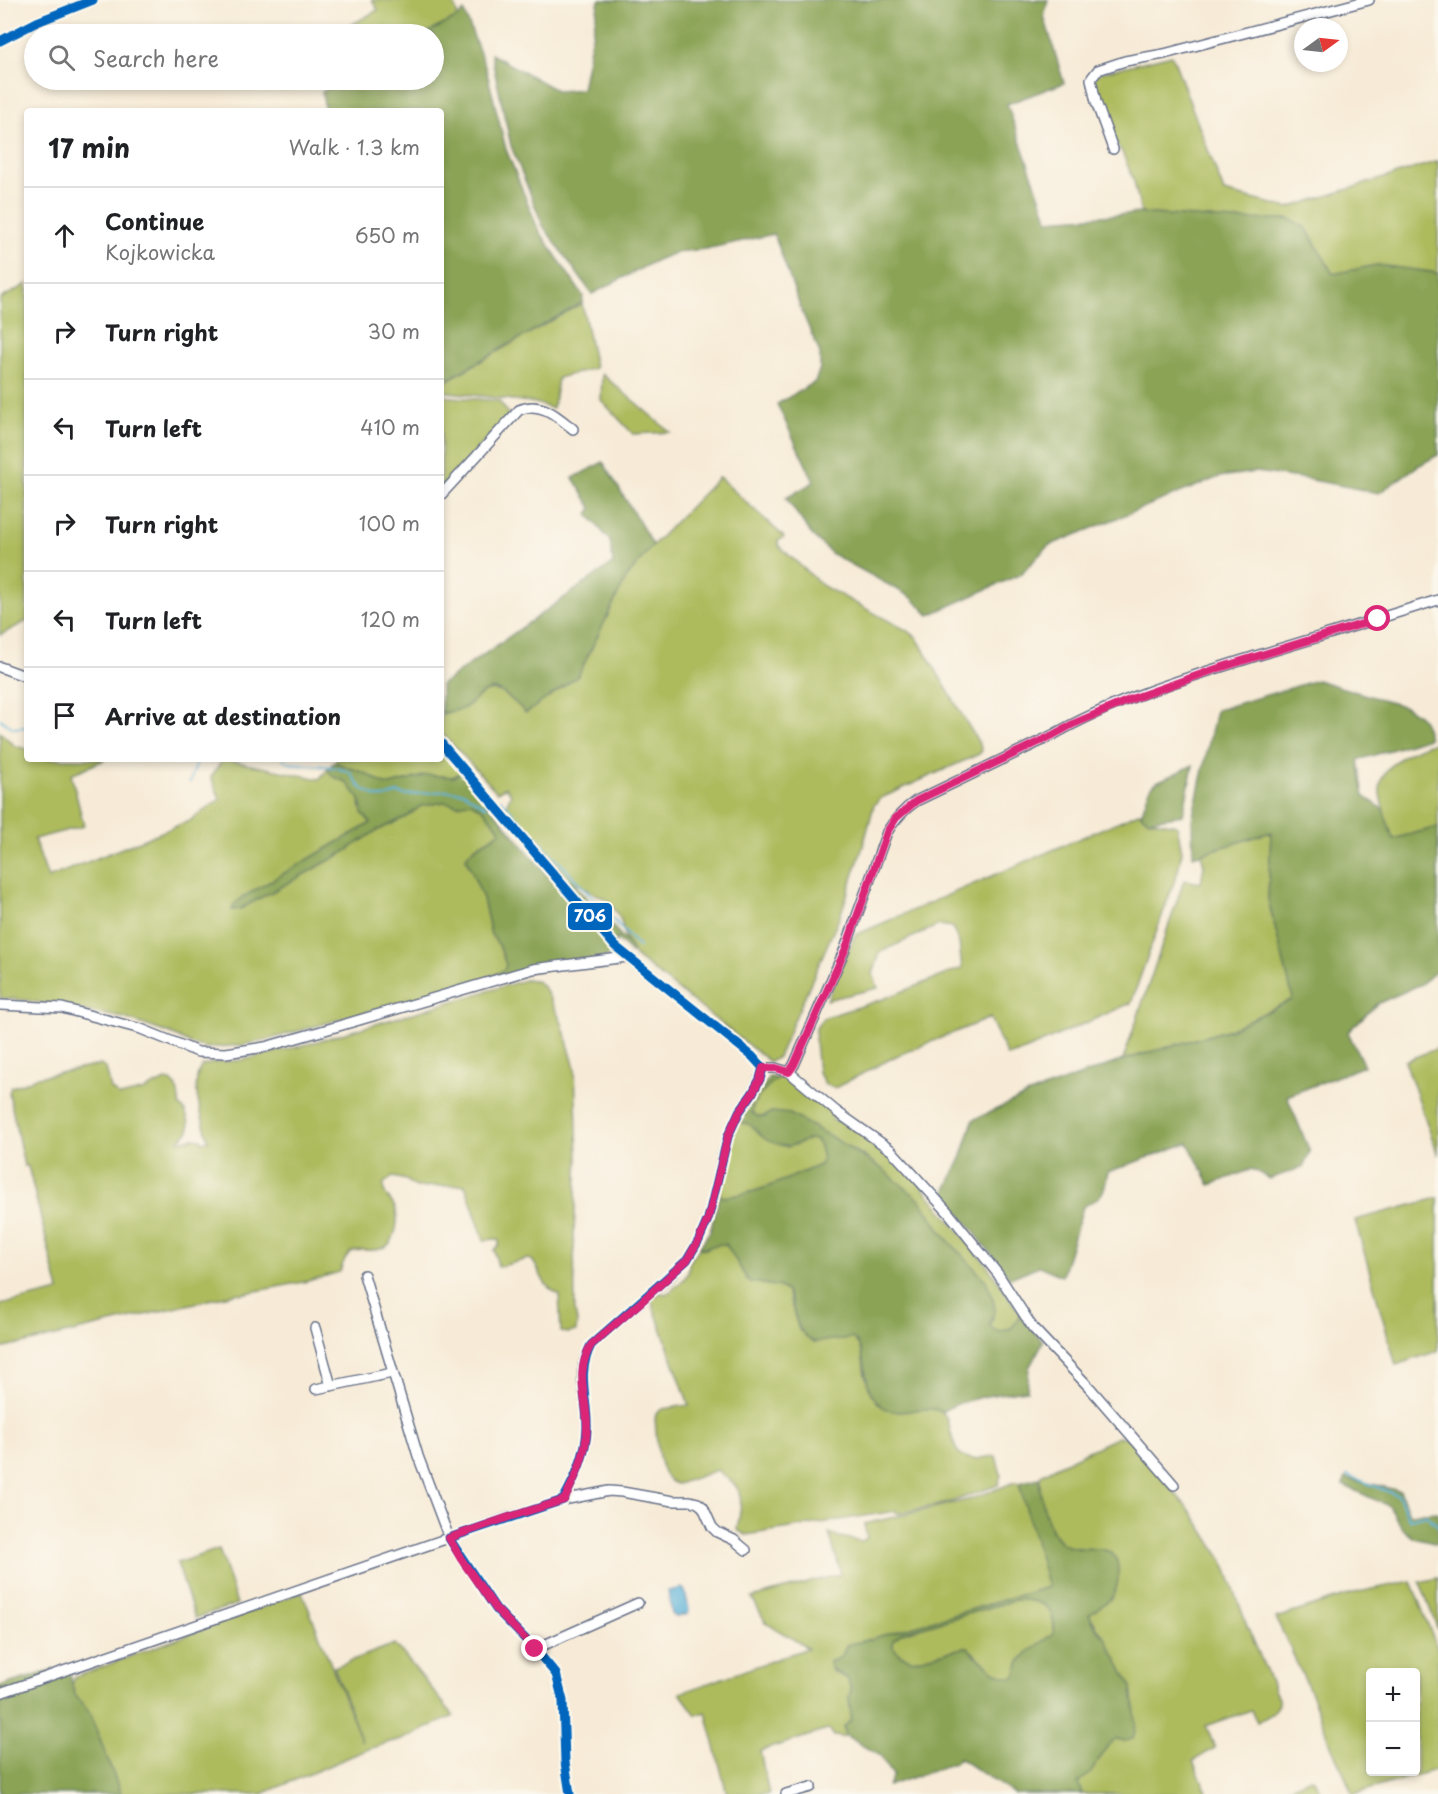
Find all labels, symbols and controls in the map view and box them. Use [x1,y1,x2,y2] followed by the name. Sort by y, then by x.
[1294,18,1348,72] north arrow
[24,24,444,90] search box
[45,41,78,74] icon: search
[93,41,219,74] text: Search here
[48,128,130,167] text: 17 min
[289,132,420,162] text: Walk · 1.3 km
[105,204,204,237] text: Continue
[48,219,81,252] icon: ahead
[355,220,420,250] text: 650 m
[105,237,215,267] text: Kojkowicka
[48,315,81,348] icon: right
[105,315,218,348] text: Turn right
[367,316,420,346] text: 30 m
[48,411,81,444] icon: left
[105,411,202,444] text: Turn left
[360,412,420,442] text: 410 m
[48,507,81,540] icon: right
[105,507,218,540] text: Turn right
[359,508,420,538] text: 100 m
[48,603,81,636] icon: left
[105,603,202,636] text: Turn left
[361,604,420,634] text: 120 m
[1364,605,1390,631] route start
[48,699,81,732] icon: arrive
[105,699,341,732] text: Arrive at destination
[567,902,613,931] line badge: 706
[574,903,606,927] text: 706
[521,1635,547,1661] route end
[1366,1668,1420,1776] map controls
[1366,1668,1420,1722] button: +
[1366,1722,1420,1776] button: −

